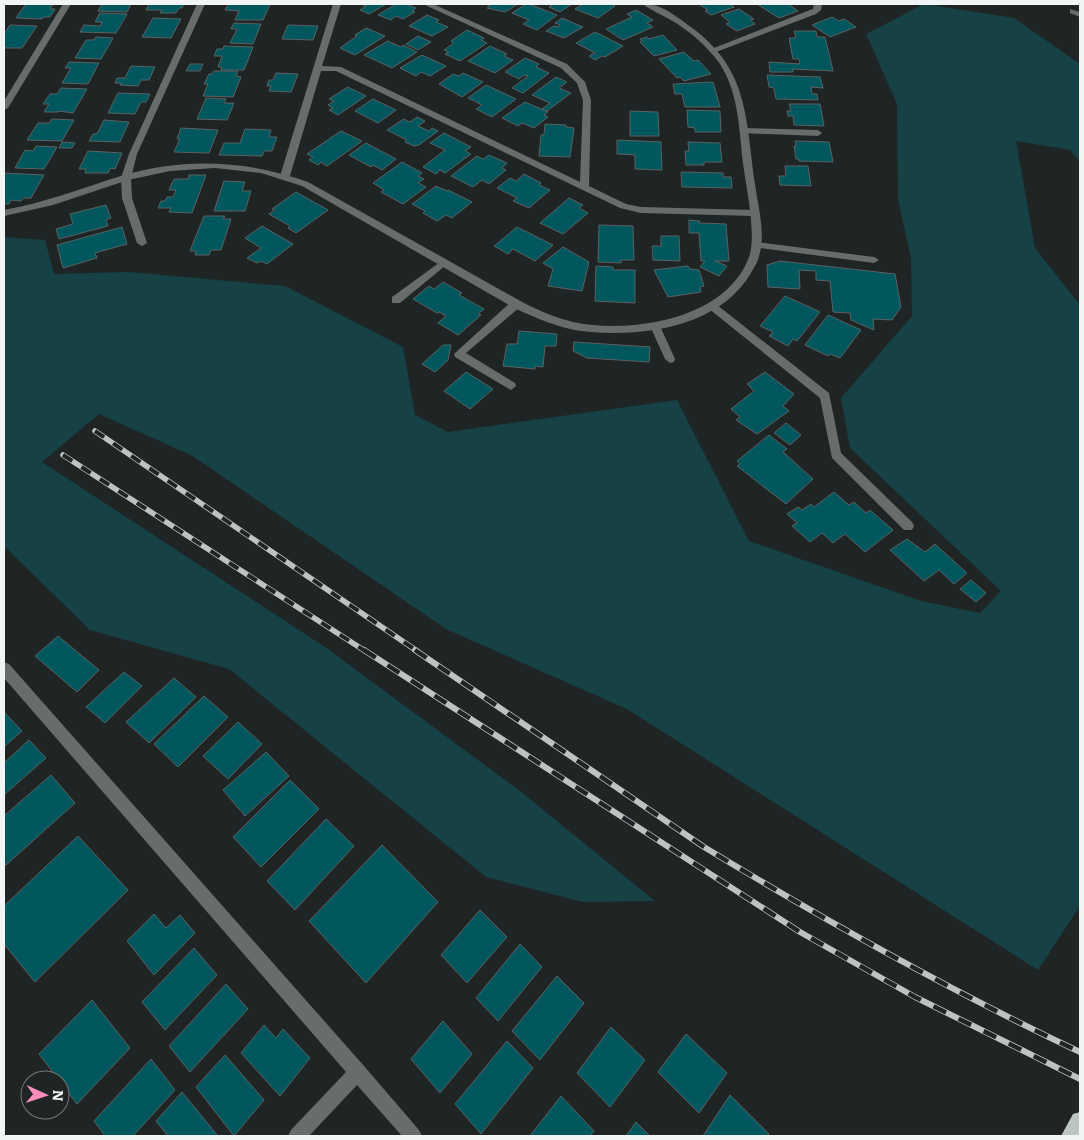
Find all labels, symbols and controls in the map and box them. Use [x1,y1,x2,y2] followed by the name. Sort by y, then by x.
[20,1070,70,1120] north arrow
[49,1089,69,1102] text: N

